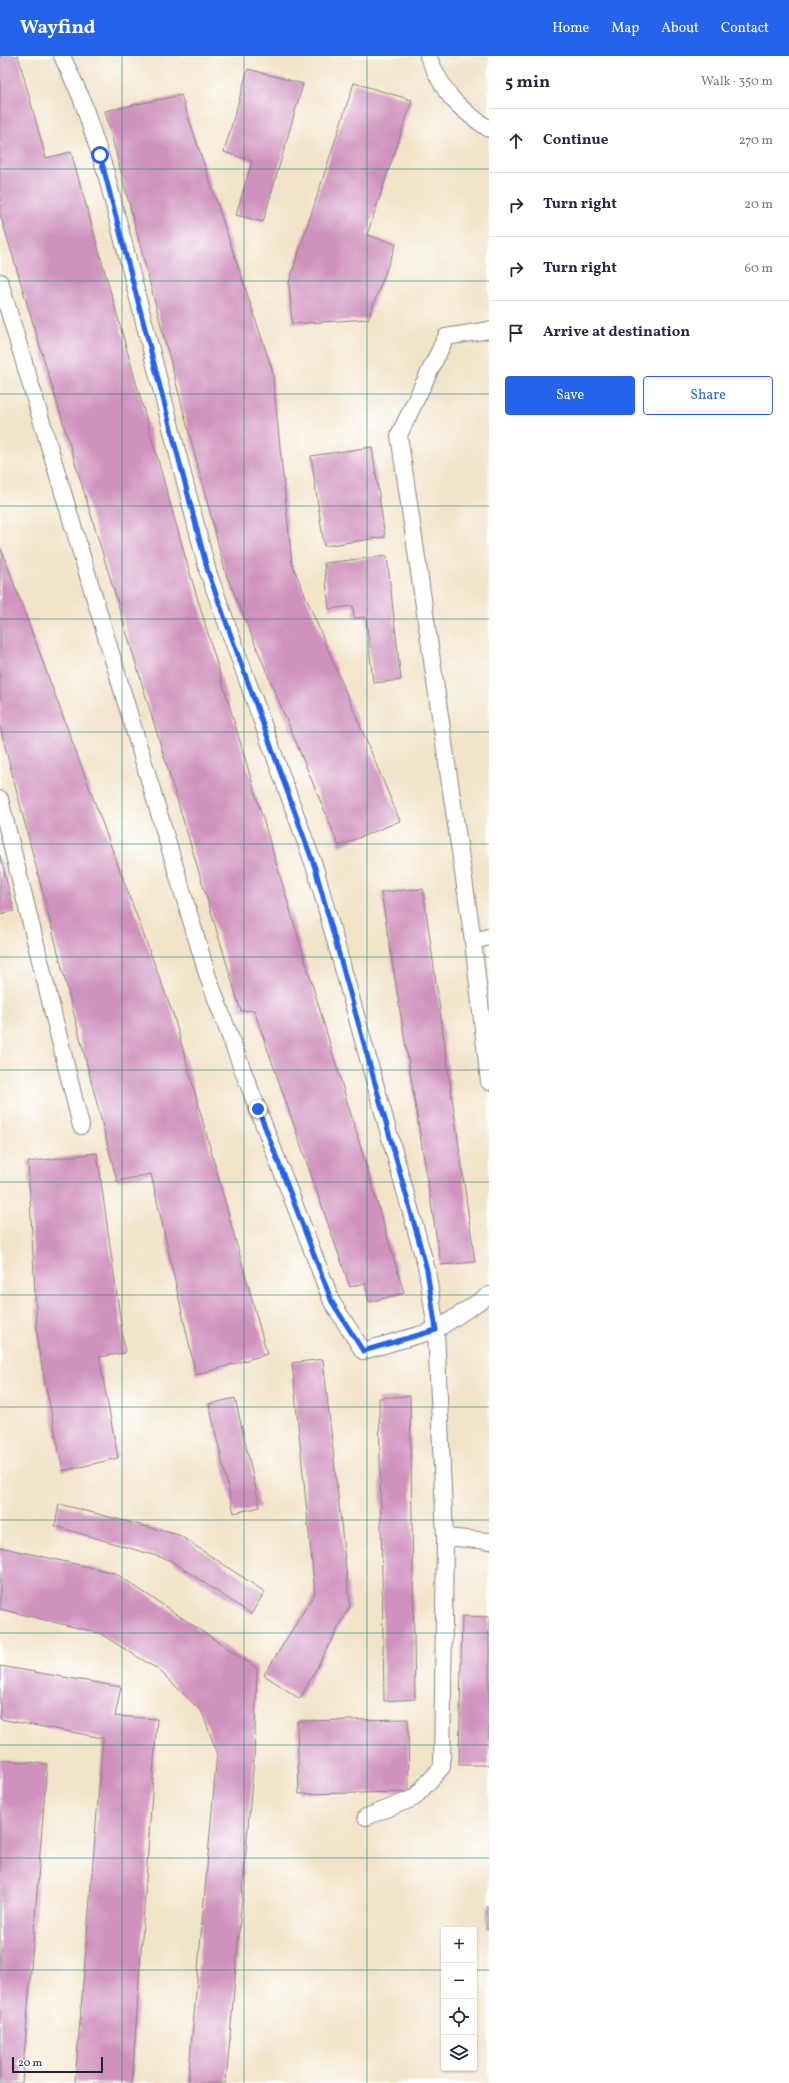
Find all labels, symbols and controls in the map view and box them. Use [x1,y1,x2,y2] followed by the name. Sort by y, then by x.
[20,15,95,41] text: Wayfind
[552,19,589,38] text: Home
[611,19,639,38] text: Map
[661,19,699,38] text: About
[721,19,769,38] text: Contact
[505,71,550,94] text: 5 min
[701,73,773,91] text: Walk · 350 m
[505,130,527,152] icon: ahead
[543,130,608,151] text: Continue
[739,132,773,150] text: 270 m
[91,146,109,164] route start
[505,194,527,216] icon: right
[543,194,617,215] text: Turn right
[744,196,773,214] text: 20 m
[505,258,527,280] icon: right
[543,258,617,279] text: Turn right
[745,260,773,278] text: 60 m
[505,322,527,344] icon: arrive
[543,322,690,343] text: Arrive at destination
[505,376,635,415] button: Save
[643,376,773,415] button: Share
[249,1100,267,1118] route end
[441,1927,477,2071] map controls
[441,1927,477,1963] button: +
[441,1963,477,1999] button: −
[441,1999,477,2035] button: locate
[441,2035,477,2071] button: layers
[12,2055,103,2074] scale bar
[18,2056,42,2071] text: 20 m

